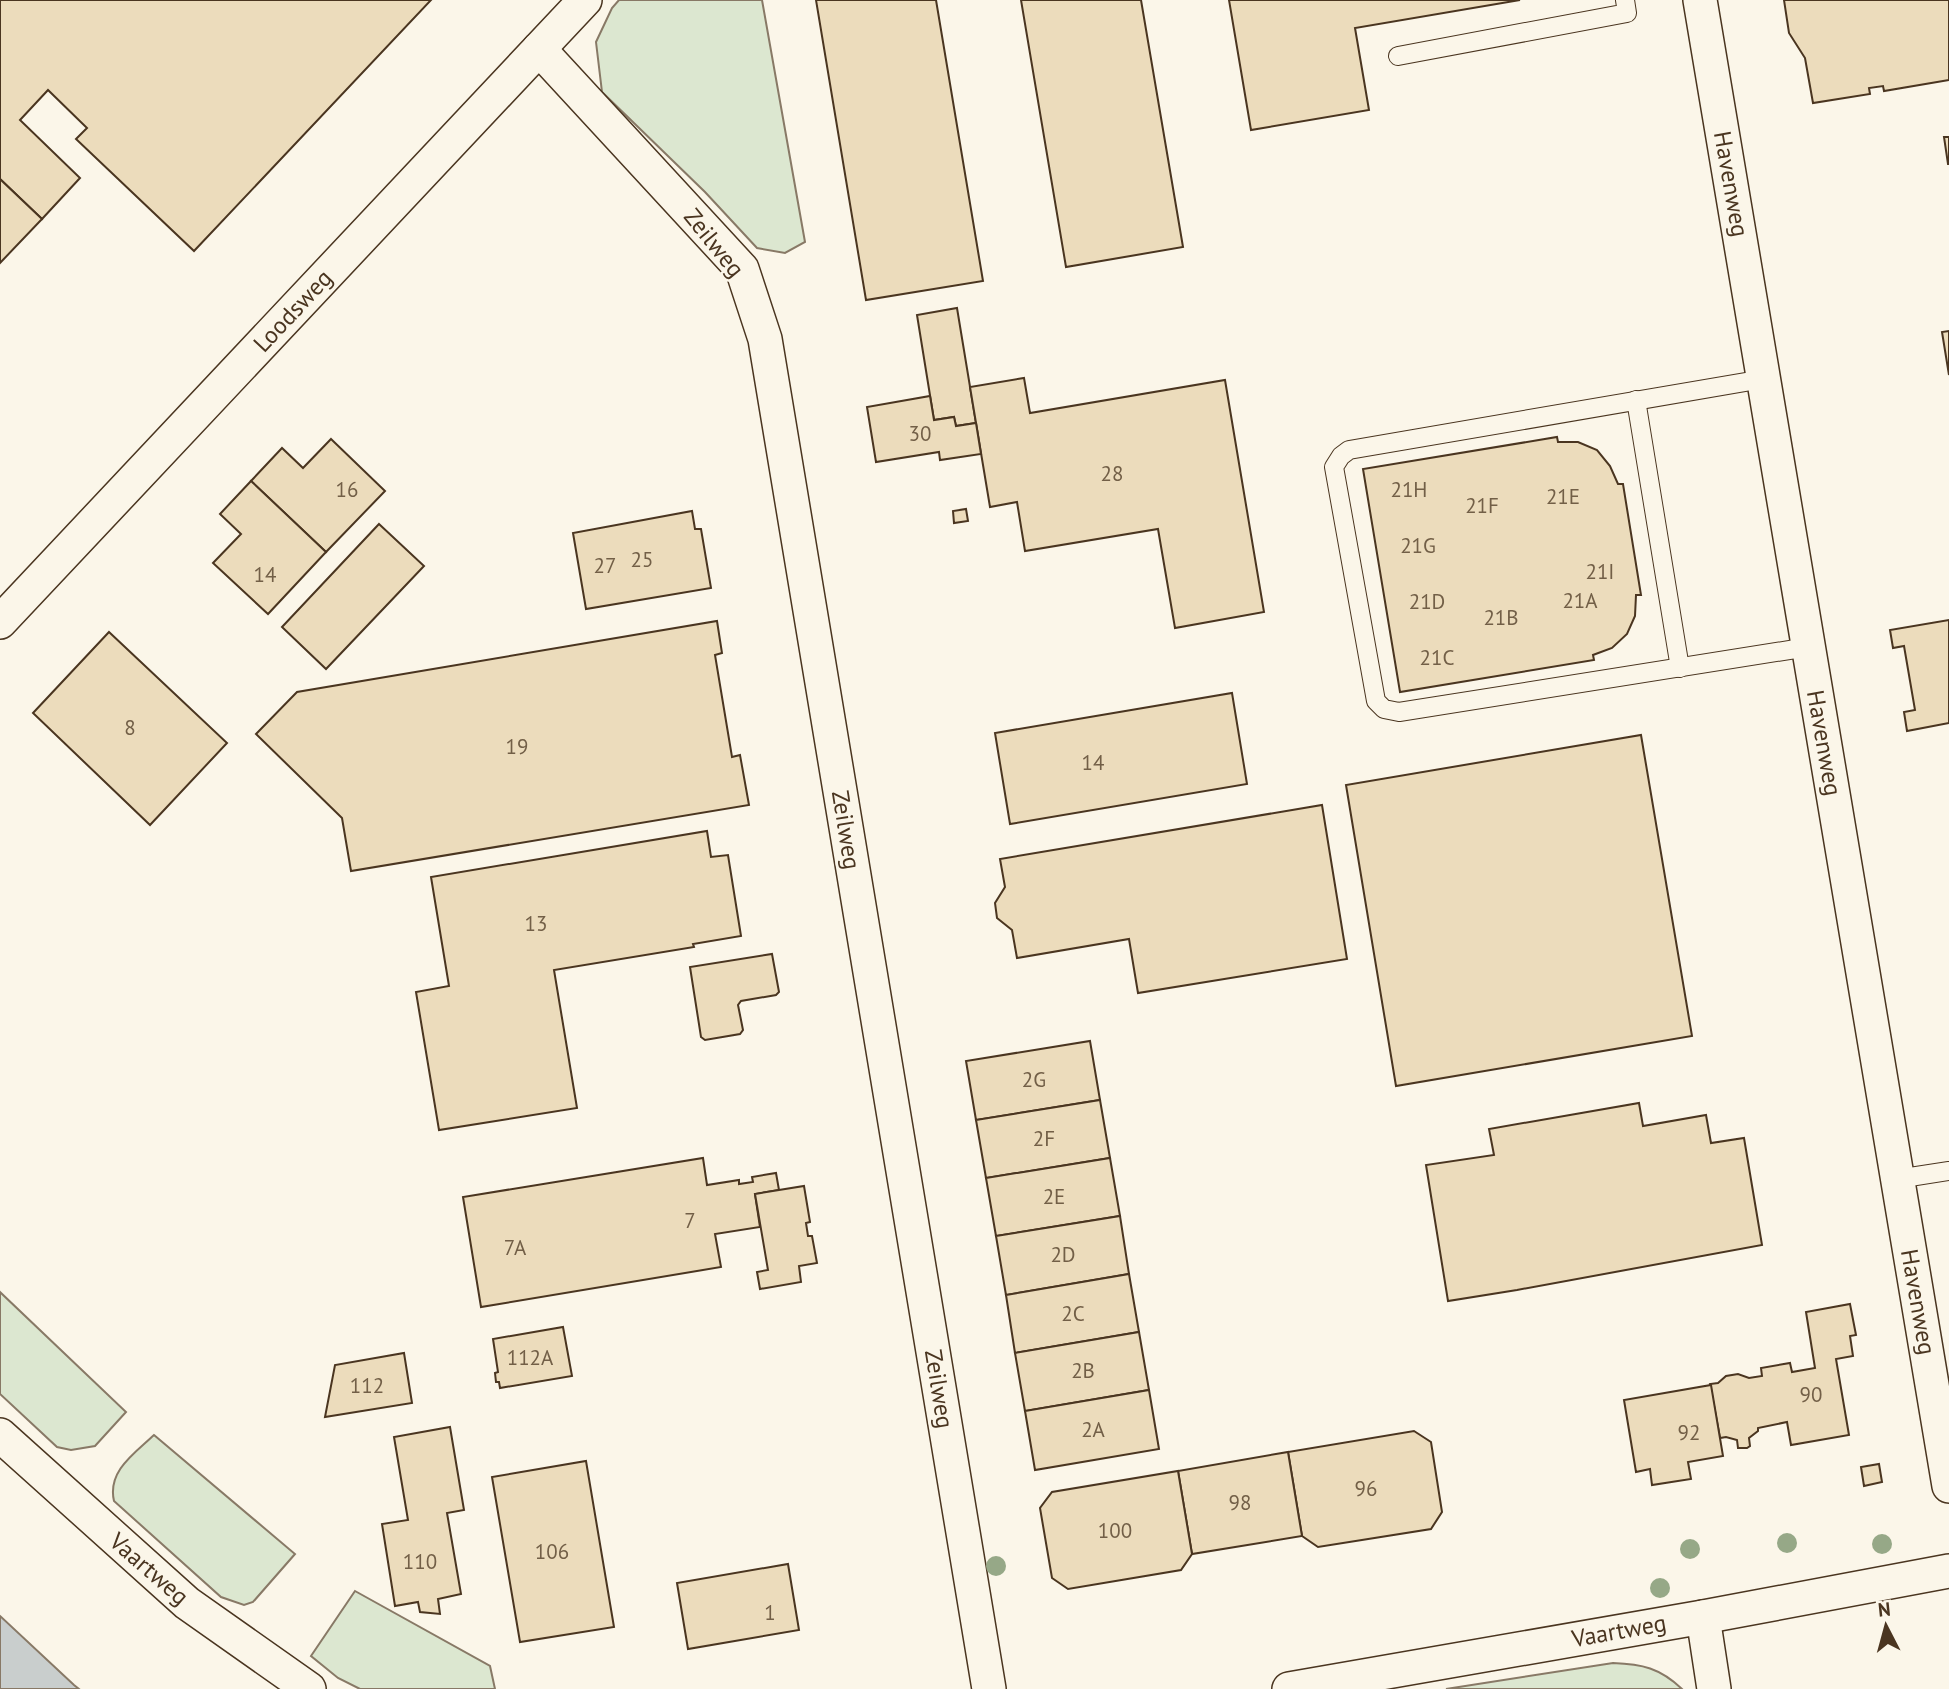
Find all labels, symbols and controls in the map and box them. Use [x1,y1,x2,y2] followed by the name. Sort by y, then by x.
[1707,129,1756,239] street label: Havenweg
[677,202,752,283] street label: Zeilweg
[247,263,339,359] street label: Loodsweg
[909,420,931,447] house number: 30
[1101,460,1123,487] house number: 28
[336,476,358,503] house number: 16
[1390,476,1428,503] house number: 21H
[1546,483,1580,510] house number: 21E
[1465,492,1499,519] house number: 21F
[1400,532,1436,559] house number: 21G
[631,546,653,573] house number: 25
[594,552,616,579] house number: 27
[1585,558,1615,585] house number: 21I
[254,561,276,588] house number: 14
[1562,587,1598,614] house number: 21A
[1409,588,1445,615] house number: 21D
[1483,604,1519,631] house number: 21B
[1420,644,1454,671] house number: 21C
[1800,688,1849,798] street label: Havenweg
[124,714,136,741] house number: 8
[506,733,528,760] house number: 19
[1082,749,1104,776] house number: 14
[825,788,868,872] street label: Zeilweg
[525,910,547,937] house number: 13
[1022,1066,1046,1093] house number: 2G
[1033,1125,1055,1152] house number: 2F
[1043,1183,1065,1210] house number: 2E
[684,1207,696,1234] house number: 7
[504,1234,527,1261] house number: 7A
[1050,1241,1076,1268] house number: 2D
[1894,1247,1943,1357] street label: Havenweg
[1061,1300,1085,1327] house number: 2C
[507,1344,554,1371] house number: 112A
[918,1347,961,1431] street label: Zeilweg
[1071,1357,1095,1384] house number: 2B
[350,1372,384,1399] house number: 112
[1800,1381,1822,1408] house number: 90
[1081,1416,1106,1443] house number: 2A
[1678,1419,1700,1446] house number: 92
[1355,1475,1377,1502] house number: 96
[1229,1489,1251,1516] house number: 98
[1098,1517,1132,1544] house number: 100
[102,1525,196,1612] street label: Vaartweg
[535,1538,569,1565] house number: 106
[403,1548,437,1575] house number: 110
[1851,1591,1921,1661] north arrow
[1877,1597,1892,1622] text: N
[764,1599,776,1626] house number: 1
[1568,1607,1669,1654] street label: Vaartweg

